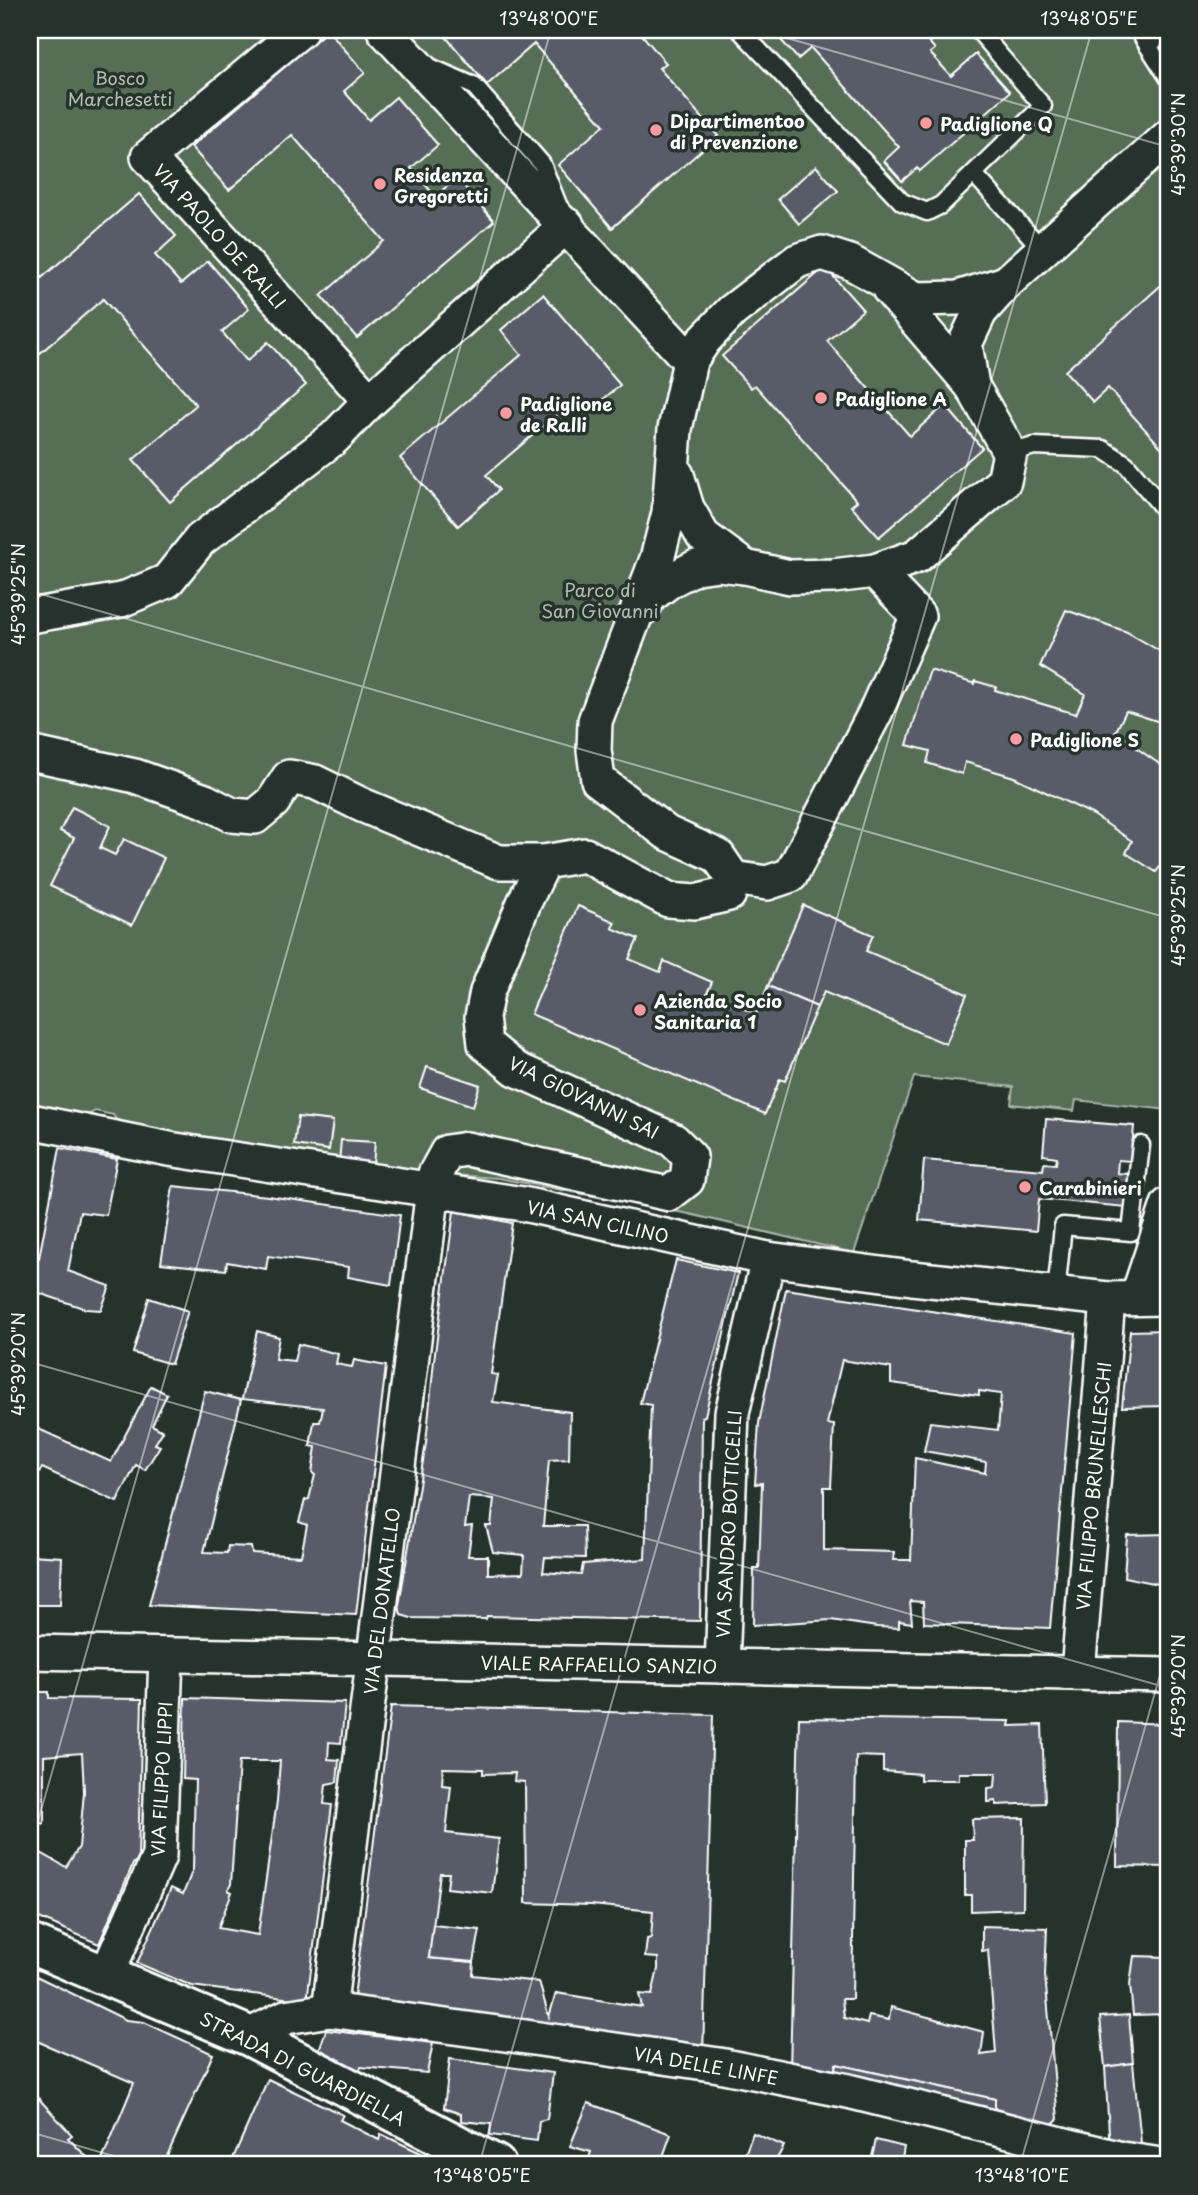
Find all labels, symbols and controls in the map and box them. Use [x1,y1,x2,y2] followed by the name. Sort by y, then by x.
[499,4,599,31] text: 13°48'00"E
[1040,4,1138,31] text: 13°48'05"E
[68,64,172,112] park label: Bosco Marchesetti
[1164,92,1191,196] text: 45°39'30"N
[670,107,805,155] place label: Dipartimentoo di Prevenzione
[940,110,1053,137] place label: Padiglione Q
[918,115,934,131] marker: Padiglione Q
[648,122,664,138] marker: Dipartimentoo di Prevenzione
[147,157,293,315] street label: VIA PAOLO DE RALLI
[394,161,488,209] place label: Residenza Gregoretti
[372,176,388,192] marker: Residenza Gregoretti
[835,385,947,412] place label: Padiglione A
[520,390,612,438] place label: Padiglione de Ralli
[813,390,829,406] marker: Padiglione A
[498,405,514,421] marker: Padiglione de Ralli
[4,543,31,645] text: 45°39'25"N
[541,576,659,624] park label: Parco di San Giovanni
[1030,726,1139,753] place label: Padiglione S
[1008,731,1024,747] marker: Padiglione S
[1164,864,1191,966] text: 45°39'25"N
[653,987,782,1035] place label: Azienda Socio Sanitaria 1
[632,1002,648,1018] marker: Azienda Socio Sanitaria 1
[504,1049,664,1145] street label: VIA GIOVANNI SAI
[1039,1174,1142,1201] place label: Carabinieri
[1017,1179,1033,1195] marker: Carabinieri
[524,1193,672,1249] street label: VIA SAN CILINO
[4,1312,31,1416] text: 45°39'20"N
[1069,1360,1117,1612] street label: VIA FILIPPO BRUNELLESCHI
[709,1409,747,1639] street label: VIA SANDRO BOTTICELLI
[356,1506,406,1696] street label: VIA DEL DONATELLO
[1164,1634,1191,1738] text: 45°39'20"N
[480,1648,718,1680] street label: VIALE RAFFAELLO SANZIO
[143,1701,179,1857] street label: VIA FILIPPO LIPPI
[196,2004,410,2132] street label: STRADA DI GUARDIELLA
[632,2039,780,2091] street label: VIA DELLE LINFE
[433,2161,531,2188] text: 13°48'05"E
[975,2161,1069,2188] text: 13°48'10"E

